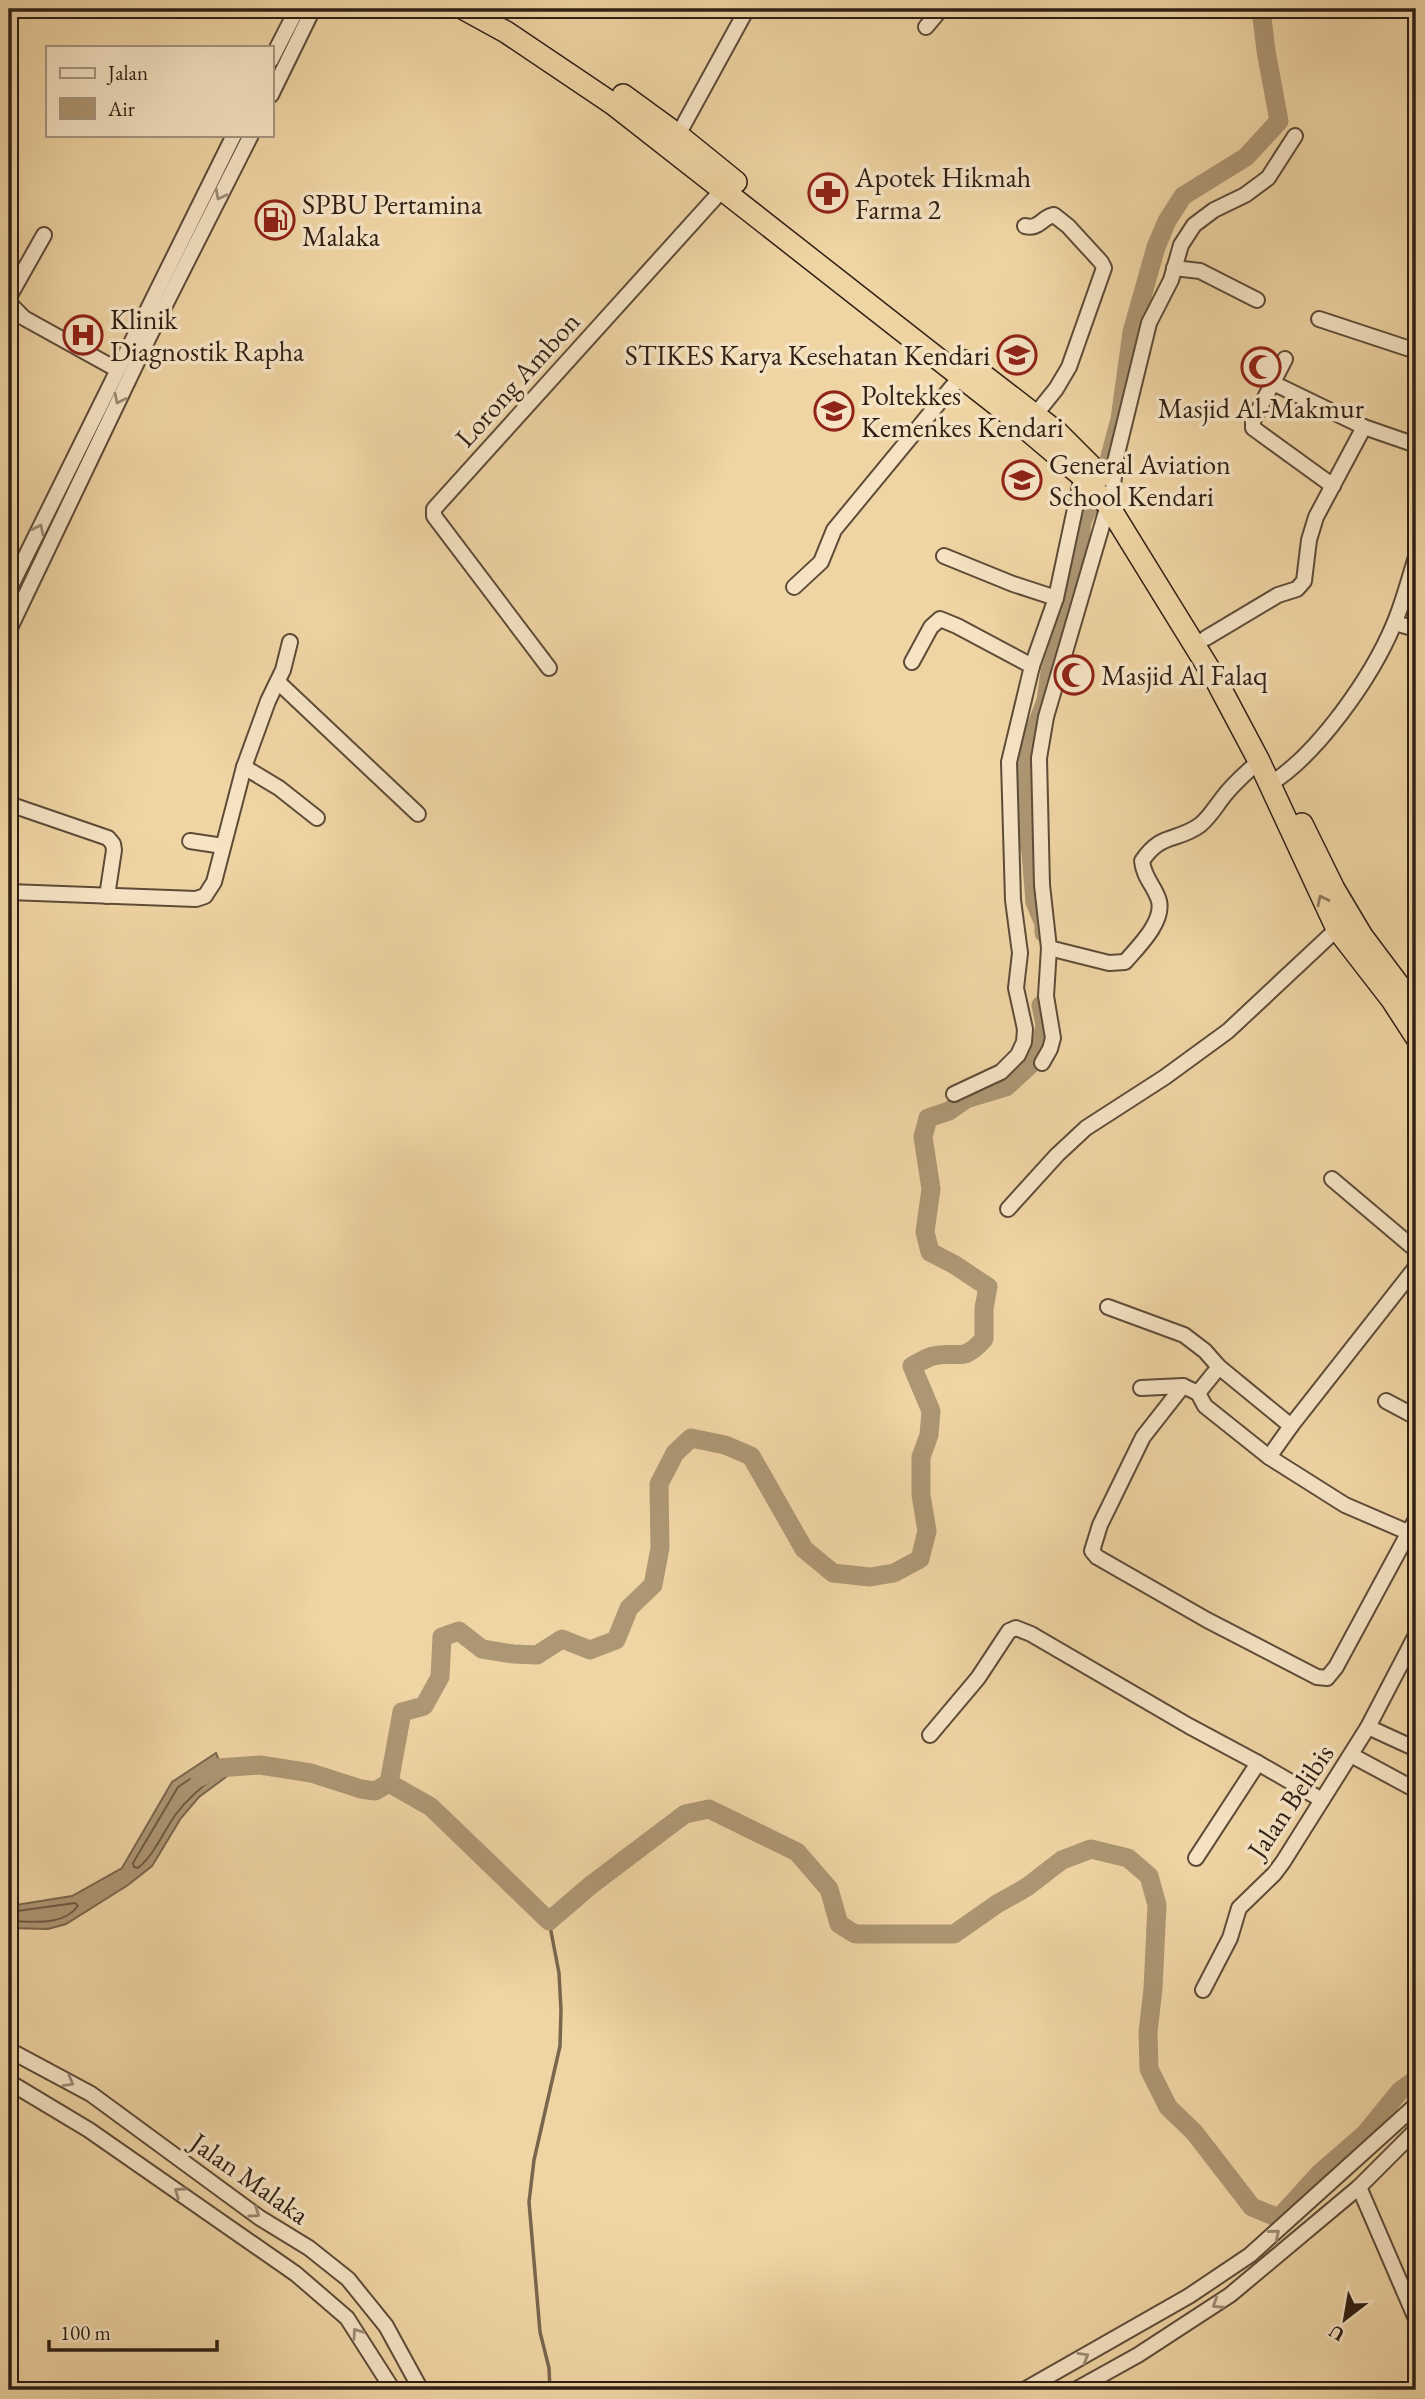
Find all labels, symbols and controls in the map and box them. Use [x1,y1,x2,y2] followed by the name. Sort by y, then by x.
[46,46,273,136] legend
[106,59,148,86] text: Jalan
[107,95,135,122] text: Air
[854,159,1031,227] place label: Apotek Hikmah Farma 2
[807,172,849,214] pharmacy icon: Apotek Hikmah Farma 2
[302,186,483,254] place label: SPBU Pertamina Malaka
[215,188,229,201] one-way arrow
[254,199,296,241] fuel station icon: SPBU Pertamina Malaka
[110,301,305,369] place label: Klinik Diagnostik Rapha
[447,304,587,454] street label: Lorong Ambon
[62,314,104,356] hospital icon: Klinik Diagnostik Rapha
[996,334,1038,376] school or university icon: STIKES Karya Kesehatan Kendari
[625,337,990,373] place label: STIKES Karya Kesehatan Kendari
[1240,346,1282,388] mosque icon: Masjid Al-Makmur
[861,377,1064,445] place label: Poltekkes Kemenkes Kendari
[813,390,855,432] school or university icon: Poltekkes Kemenkes Kendari
[1158,390,1365,426] place label: Masjid Al-Makmur
[114,392,128,404] one-way arrow
[1049,446,1231,514] place label: General Aviation School Kendari
[1001,459,1043,501] school or university icon: General Aviation School Kendari
[30,524,44,536] one-way arrow
[1053,654,1095,696] mosque icon: Masjid Al Falaq
[1101,657,1268,693] place label: Masjid Al Falaq
[1317,895,1331,907] one-way arrow
[1238,1737,1341,1867] street label: Jalan Belibis
[62,2074,74,2087] one-way arrow
[182,2123,317,2233] street label: Jalan Malaka
[174,2188,187,2200] one-way arrow
[247,2205,260,2217] one-way arrow
[1266,2230,1279,2242] one-way arrow
[1310,2284,1380,2354] north arrow
[1212,2295,1225,2308] one-way arrow
[49,2308,217,2352] scale bar
[60,2319,111,2346] text: 100 m
[1324,2319,1349,2348] text: U
[352,2327,365,2340] one-way arrow
[1076,2352,1089,2365] one-way arrow

